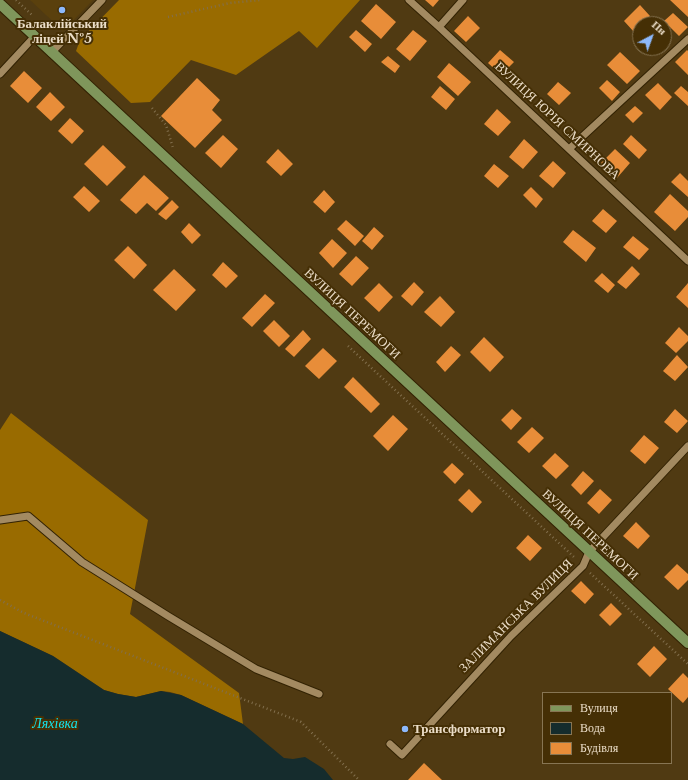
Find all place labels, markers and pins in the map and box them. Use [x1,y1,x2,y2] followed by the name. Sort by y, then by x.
[57,5,67,15] marker: Балаклійський ліцей №5
[17,16,107,47] place label: Балаклійський ліцей №5
[413,721,505,737] place label: Трансформатор
[400,724,410,734] marker: Трансформатор

